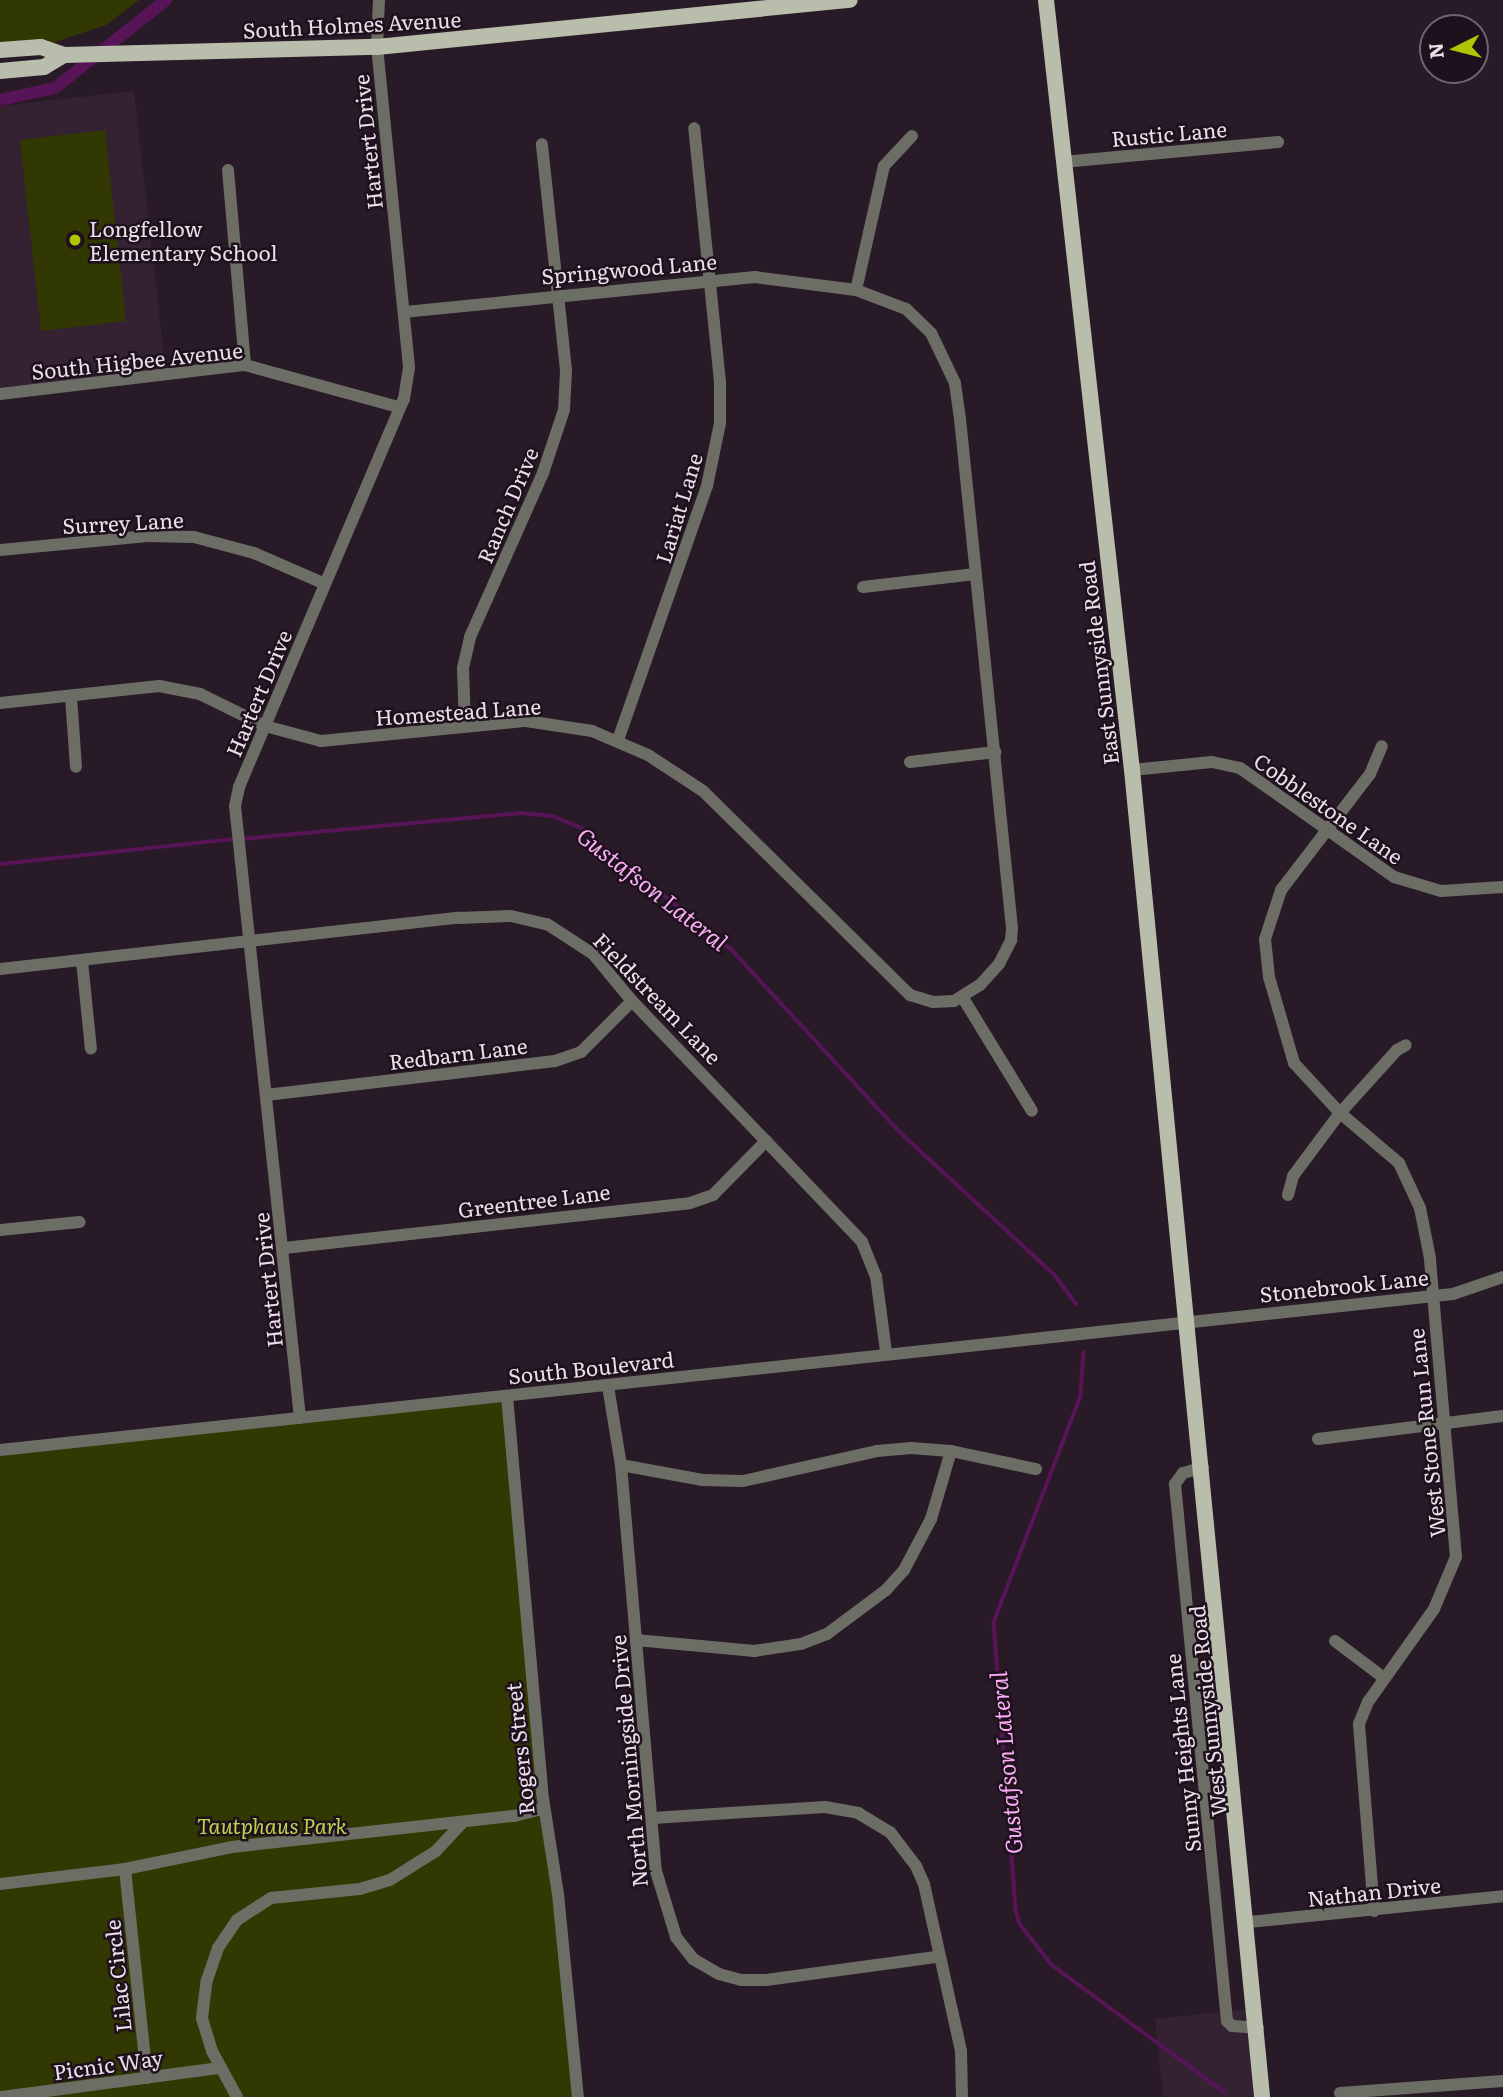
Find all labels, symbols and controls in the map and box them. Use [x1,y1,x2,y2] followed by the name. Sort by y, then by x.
[242,6,462,42] street label: South Holmes Avenue
[1419,14,1489,84] north arrow
[1420,42,1450,60] text: N
[347,73,387,211] street label: Hartert Drive
[1110,115,1228,151] street label: Rustic Lane
[89,215,278,265] place label: Longfellow Elementary School
[67,232,83,248] marker: Longfellow Elementary School
[540,248,718,288] street label: Springwood Lane
[30,336,244,384] street label: South Higbee Avenue
[471,443,543,567] street label: Ranch Drive
[649,450,707,566] street label: Lariat Lane
[62,506,184,538] street label: Surrey Lane
[1073,560,1123,766] street label: East Sunnyside Road
[220,626,296,760] street label: Hartert Drive
[374,693,542,729] street label: Homestead Lane
[1250,747,1408,869] street label: Cobblestone Lane
[572,821,734,955] water label: Gustafson Lateral
[589,927,727,1069] street label: Fieldstream Lane
[387,1032,529,1074] street label: Redbarn Lane
[456,1178,612,1222] street label: Greentree Lane
[247,1211,287,1349] street label: Hartert Drive
[1258,1264,1430,1306] street label: Stonebrook Lane
[1402,1327,1450,1539] street label: West Stone Run Lane
[507,1346,675,1388] street label: South Boulevard
[1183,1604,1231,1818] street label: West Sunnyside Road
[604,1634,652,1888] street label: North Morningside Drive
[1159,1653,1205,1853] street label: Sunny Heights Lane
[983,1670,1027,1856] water label: Gustafson Lateral
[500,1682,538,1816] street label: Rogers Street
[197,1812,347,1838] park label: Tautphaus Park
[1306,1871,1442,1911] street label: Nathan Drive
[99,1919,135,2033] street label: Lilac Circle
[52,2044,164,2084] street label: Picnic Way

